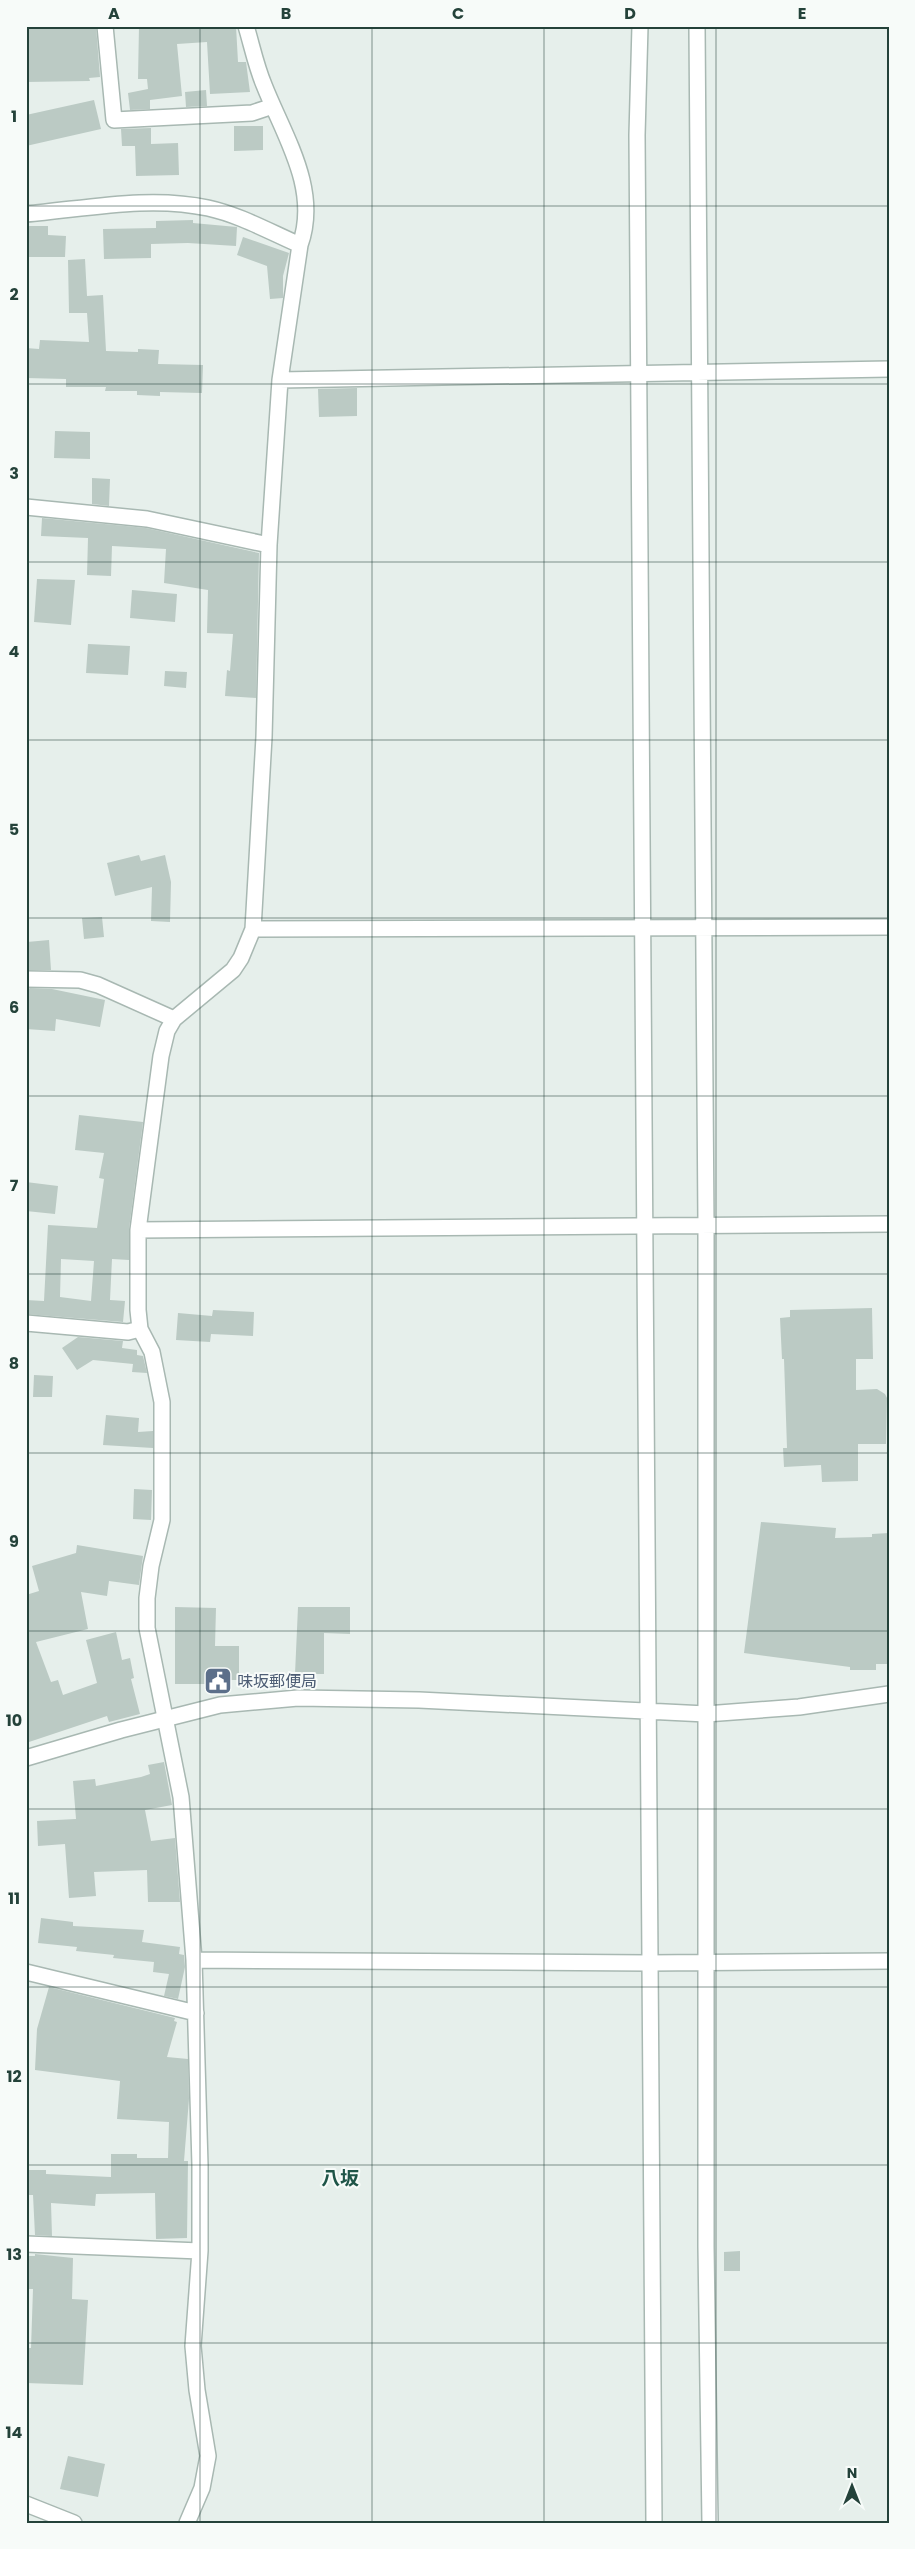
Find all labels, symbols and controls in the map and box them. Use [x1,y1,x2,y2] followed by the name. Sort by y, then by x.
[108,2,120,25] text: A
[281,2,291,25] text: B
[452,2,464,25] text: C
[624,2,636,25] text: D
[798,2,806,25] text: E
[11,105,17,128] text: 1
[9,283,19,306] text: 2
[9,462,19,485] text: 3
[9,640,20,663] text: 4
[9,818,19,841] text: 5
[9,996,19,1019] text: 6
[10,1174,19,1197] text: 7
[9,1352,19,1375] text: 8
[9,1530,19,1553] text: 9
[203,1666,233,1696] public building icon: 味坂郵便局
[237,1670,317,1693] place label: 味坂郵便局
[6,1709,22,1732] text: 10
[8,1887,20,1910] text: 11
[6,2065,22,2088] text: 12
[321,2165,359,2192] district label: 八坂
[6,2243,22,2266] text: 13
[6,2421,23,2444] text: 14
[828,2462,878,2512] north arrow
[847,2463,857,2483] text: N

